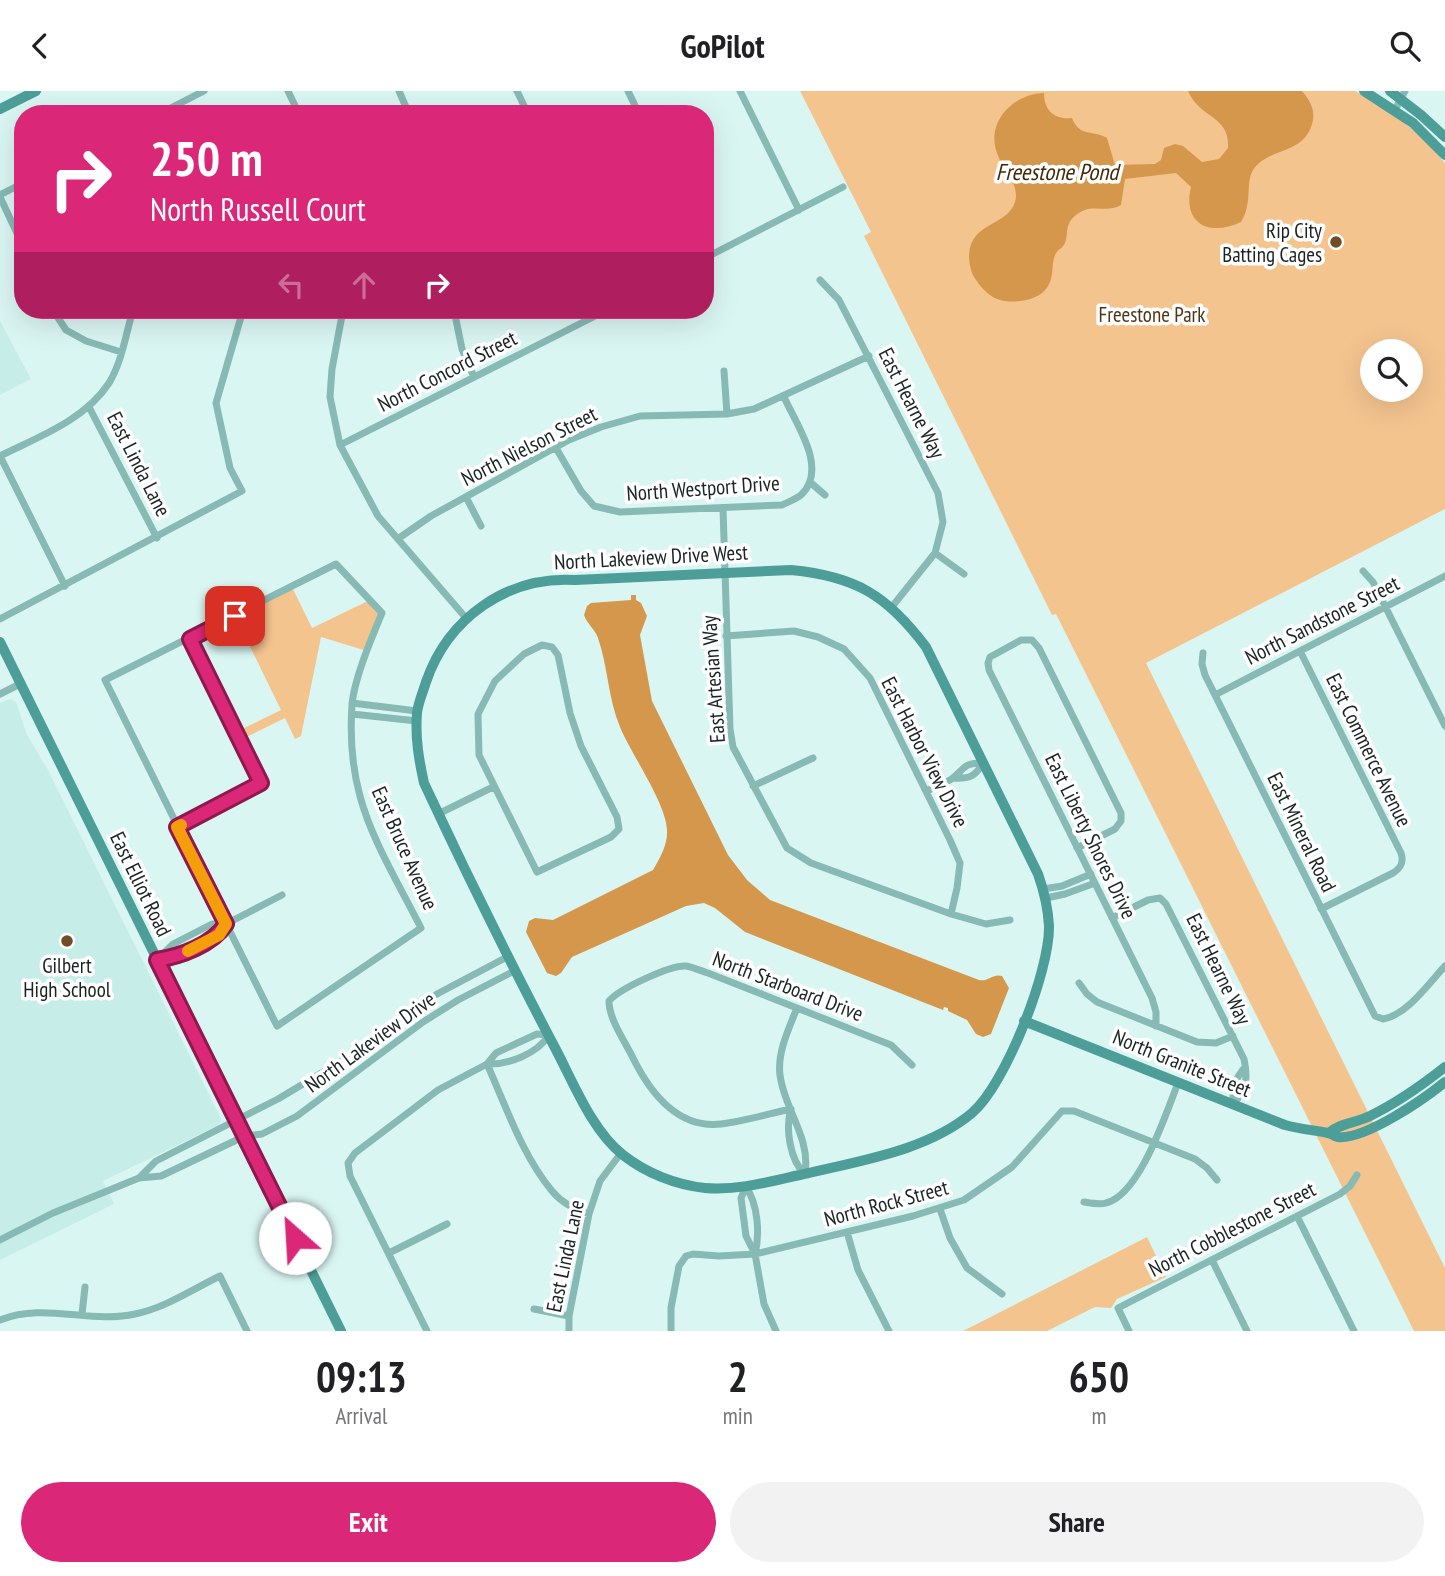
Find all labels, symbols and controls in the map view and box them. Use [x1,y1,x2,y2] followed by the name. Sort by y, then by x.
[680,25,765,67] text: GoPilot
[21,27,59,65] icon: back
[1386,27,1424,65] icon: search
[150,126,263,190] text: 250 m
[35,133,126,224] icon: right
[996,157,1121,186] water label: Freestone Pond
[150,188,366,230] text: North Russell Court
[1222,217,1322,268] place label: Rip City Batting Cages
[1328,234,1344,250] marker: Rip City Batting Cages
[272,266,310,304] icon: left
[345,266,383,304] icon: ahead
[418,266,456,304] icon: right
[1099,301,1205,328] park label: Freestone Park
[373,324,521,418] street label: North Concord Street
[1360,339,1423,402] map controls
[1360,339,1423,402] button: search
[873,343,951,463] street label: East Hearne Way
[457,400,602,492] street label: North Nielson Street
[101,407,177,521] street label: East Linda Lane
[625,469,781,507] street label: North Westport Drive
[553,538,749,576] street label: North Lakeview Drive West
[1240,569,1404,670] street label: North Sandstone Street
[205,586,265,646] pin
[216,597,254,635] icon: arrive
[695,614,731,744] street label: East Artesian Way
[1320,669,1418,831] street label: East Commerce Avenue
[875,672,975,832] street label: East Harbor View Drive
[1039,749,1143,923] street label: East Liberty Shores Drive
[1261,768,1343,896] street label: East Mineral Road
[366,782,444,914] street label: East Bruce Avenue
[104,827,178,941] street label: East Elliot Road
[1180,909,1258,1029] street label: East Hearne Way
[59,933,75,949] marker: Gilbert High School
[709,945,867,1027] street label: North Starboard Drive
[23,952,111,1003] place label: Gilbert High School
[299,986,441,1098] street label: North Lakeview Drive
[1109,1023,1255,1103] street label: North Granite Street
[821,1173,951,1233] street label: North Rock Street
[1144,1175,1320,1283] street label: North Cobblestone Street
[540,1197,590,1315] street label: East Linda Lane
[258,1201,332,1275] position arrow
[316,1349,407,1404] text: 09:13
[728,1349,748,1404] text: 2
[1069,1349,1129,1404] text: 650
[335,1401,387,1430] text: Arrival
[723,1401,753,1430] text: min
[1091,1401,1106,1430] text: m
[21,1482,716,1562] button: Exit
[730,1482,1424,1562] button: Share

